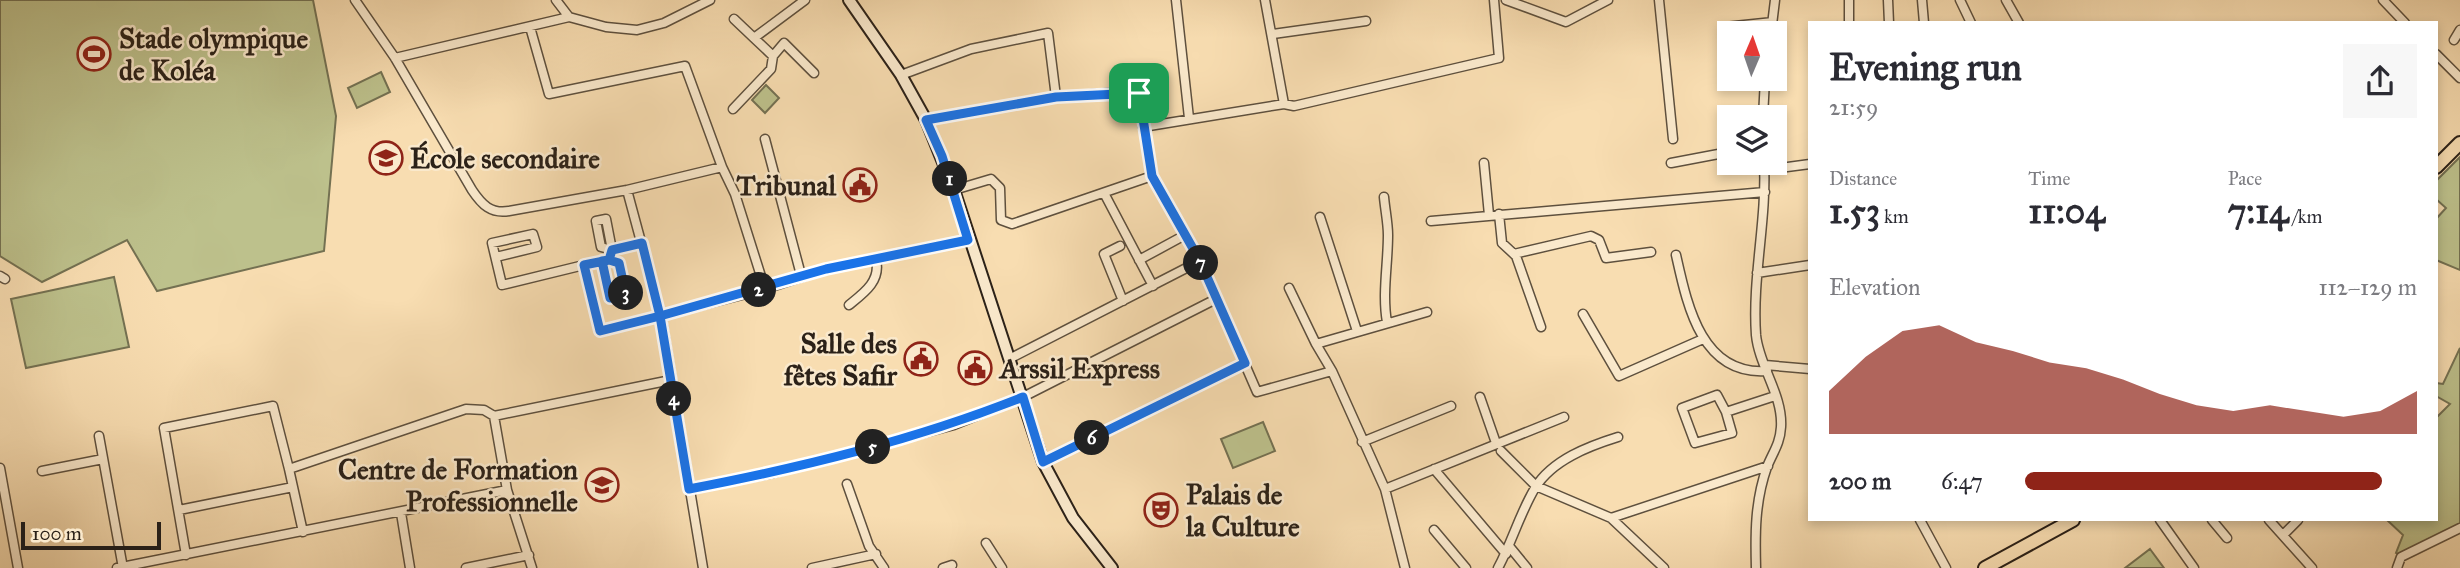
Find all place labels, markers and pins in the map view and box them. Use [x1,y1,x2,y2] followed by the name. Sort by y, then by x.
[119,21,308,88] place label: Stade olympique de Koléa
[75,35,113,73] sports icon: Stade olympique de Koléa
[1109,63,1169,123] pin
[367,139,405,177] school or university icon: École secondaire
[410,140,600,176] place label: École secondaire
[932,162,968,196] pin: 1
[841,166,879,204] public building icon: Tribunal
[736,168,836,203] place label: Tribunal
[1184,246,1218,280] pin: 7
[742,272,776,308] pin: 2
[608,276,644,310] pin: 3
[783,326,898,393] place label: Salle des fêtes Safir
[902,340,940,378] public building icon: Salle des fêtes Safir
[956,349,994,387] public building icon: Arssil Express
[998,351,1160,386] place label: Arssil Express
[656,382,692,416] pin: 4
[1074,420,1110,456] pin: 6
[856,430,890,464] pin: 5
[338,452,578,519] place label: Centre de Formation Professionnelle
[583,466,621,504] school or university icon: Centre de Formation Professionnelle
[1185,477,1300,544] place label: Palais de la Culture
[1142,491,1180,529] theatre icon: Palais de la Culture

